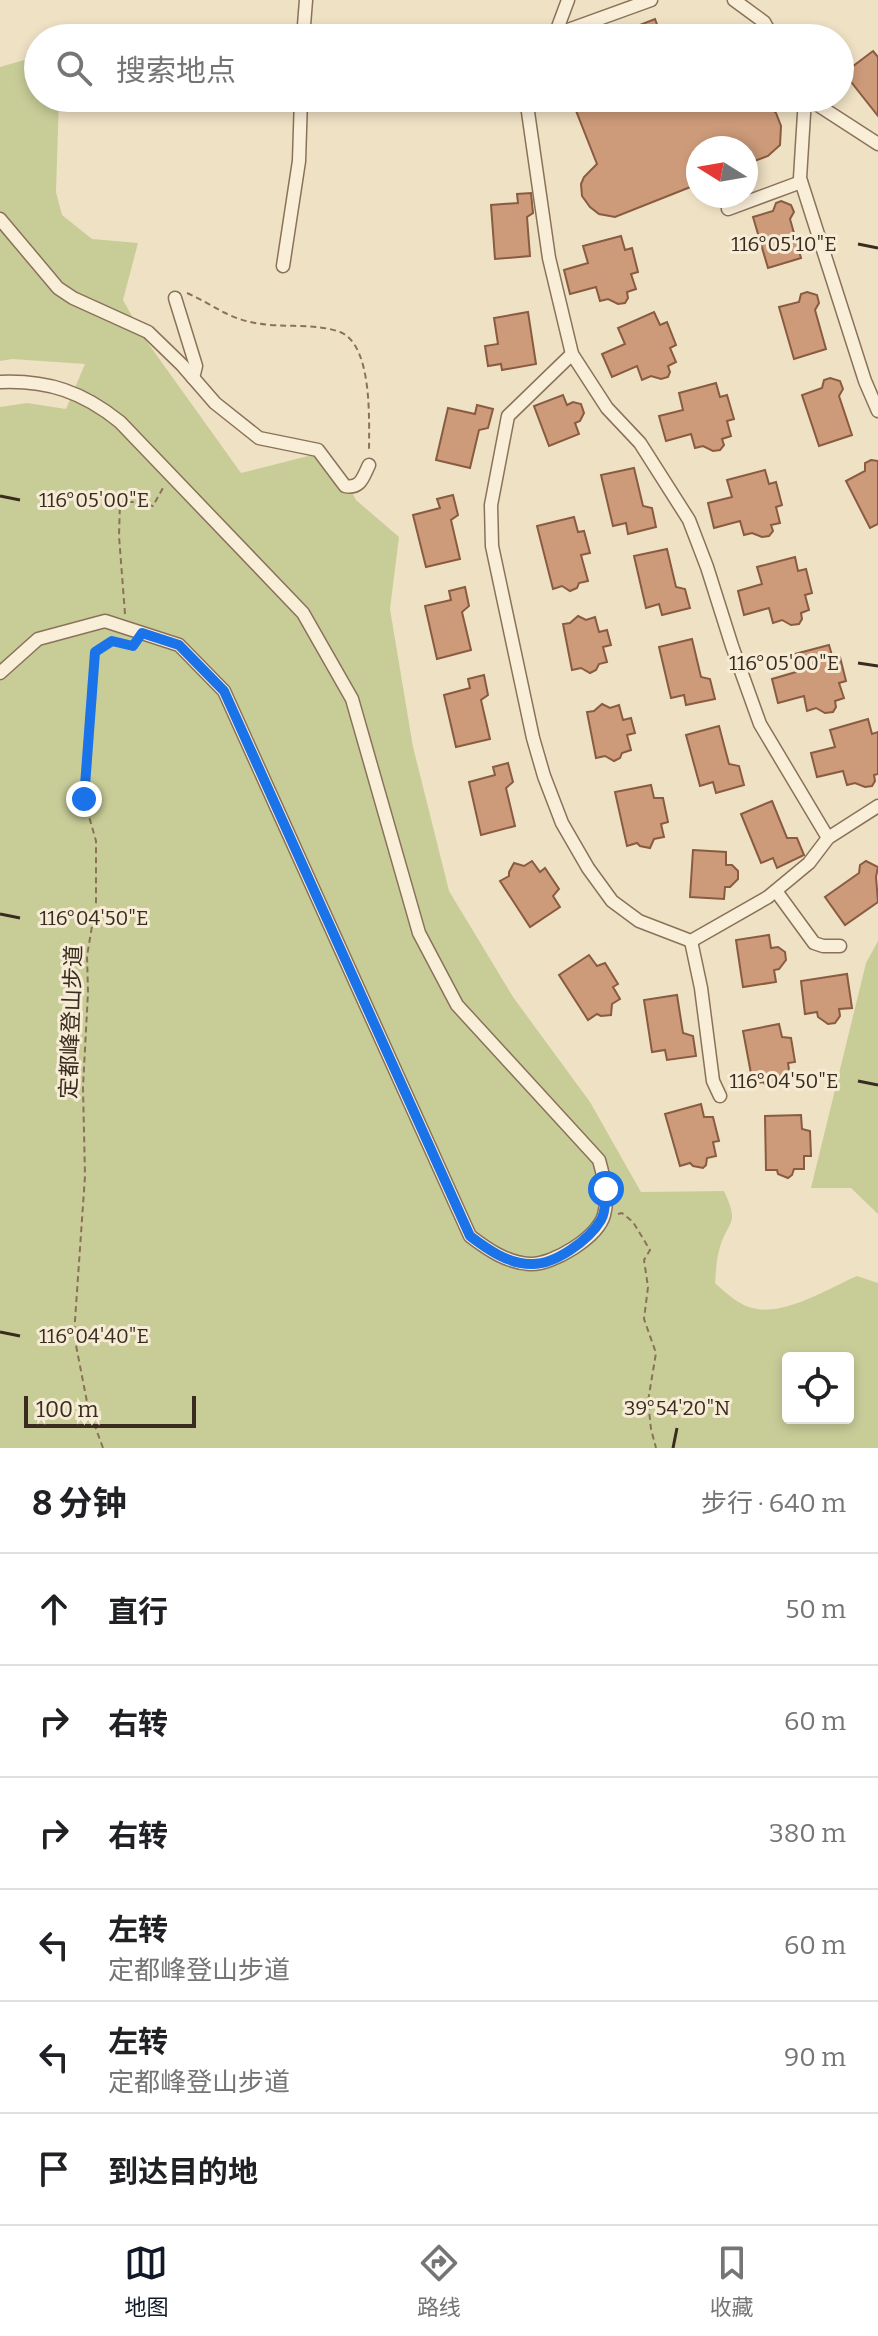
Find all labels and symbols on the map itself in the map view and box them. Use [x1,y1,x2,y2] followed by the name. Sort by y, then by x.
[686,136,758,208] north arrow
[731,232,837,256] text: 116°05'10"E
[39,488,149,512] text: 116°05'00"E
[729,651,839,675] text: 116°05'00"E
[66,781,102,817] route end
[40,906,149,930] text: 116°04'50"E
[55,945,87,1099] street label: 定都峰登山步道
[730,1069,839,1093] text: 116°04'50"E
[588,1171,624,1207] route start
[39,1324,149,1348] text: 116°04'40"E
[24,1392,196,1428] scale bar
[624,1396,730,1420] text: 39°54'20"N

